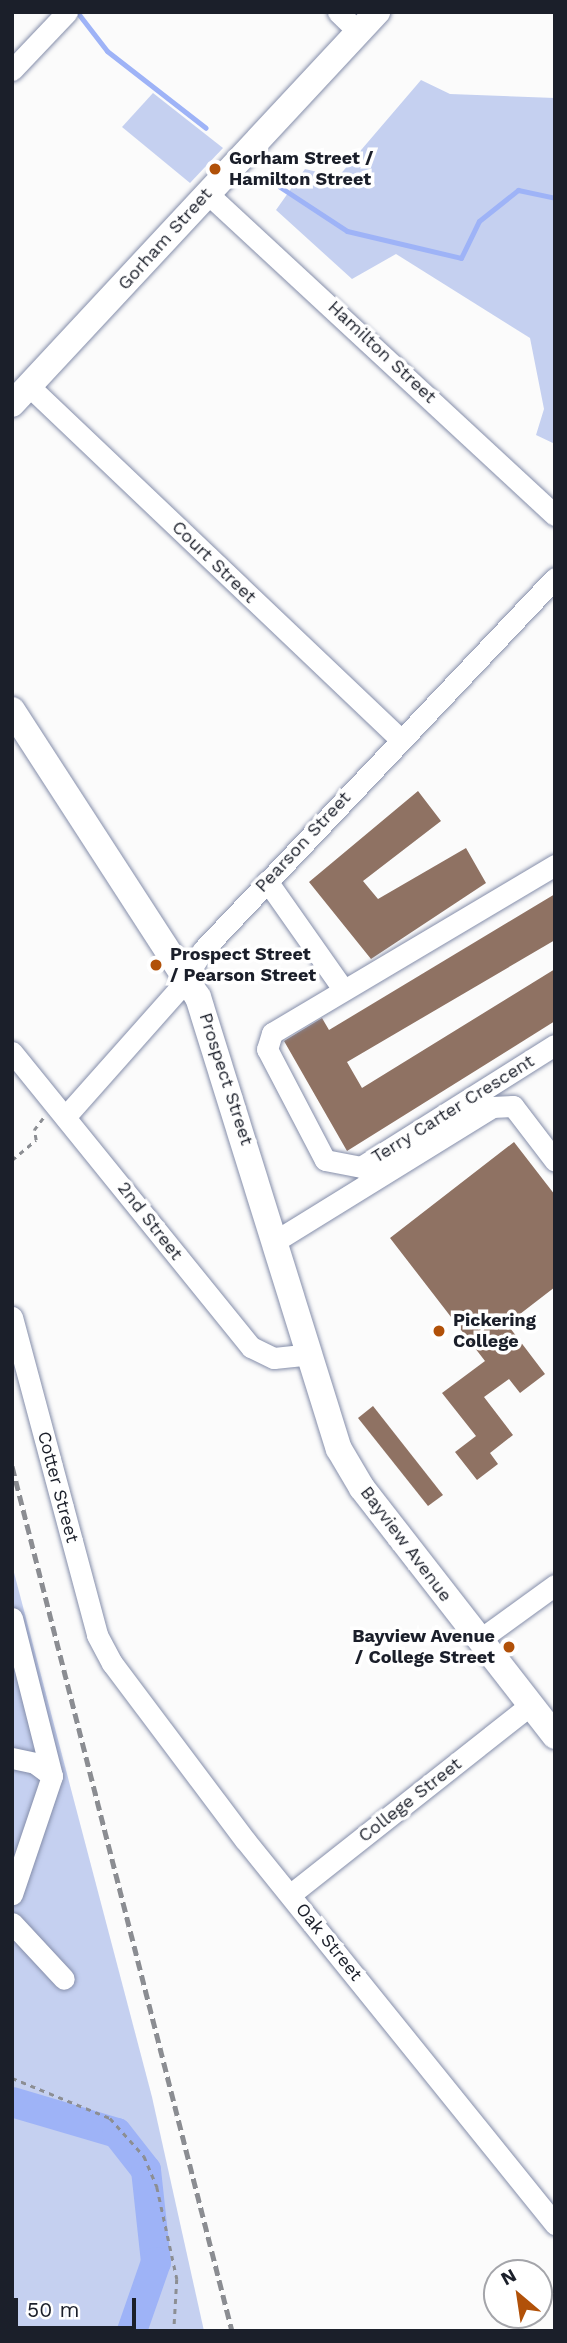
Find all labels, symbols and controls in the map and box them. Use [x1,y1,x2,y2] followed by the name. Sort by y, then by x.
[229,148,373,190] place label: Gorham Street / Hamilton Street
[207,161,223,177] marker: Gorham Street / Hamilton Street
[113,183,217,295] street label: Gorham Street
[323,296,441,408] street label: Hamilton Street
[167,516,261,608] street label: Court Street
[251,787,355,897] street label: Pearson Street
[170,944,316,986] place label: Prospect Street / Pearson Street
[148,957,164,973] marker: Prospect Street / Pearson Street
[194,1010,258,1148] street label: Prospect Street
[367,1050,539,1168] street label: Terry Carter Crescent
[113,1178,187,1264] street label: 2nd Street
[453,1310,536,1352] place label: Pickering College
[431,1323,447,1339] marker: Pickering College
[33,1429,83,1545] street label: Cotter Street
[355,1482,457,1606] street label: Bayview Avenue
[351,1626,495,1668] place label: Bayview Avenue / College Street
[501,1639,517,1655] marker: Bayview Avenue / College Street
[354,1753,466,1847] street label: College Street
[291,1899,367,1985] street label: Oak Street
[483,2259,553,2329] north arrow
[497,2263,520,2290] text: N
[18,2284,140,2328] scale bar
[27,2297,79,2322] text: 50 m

